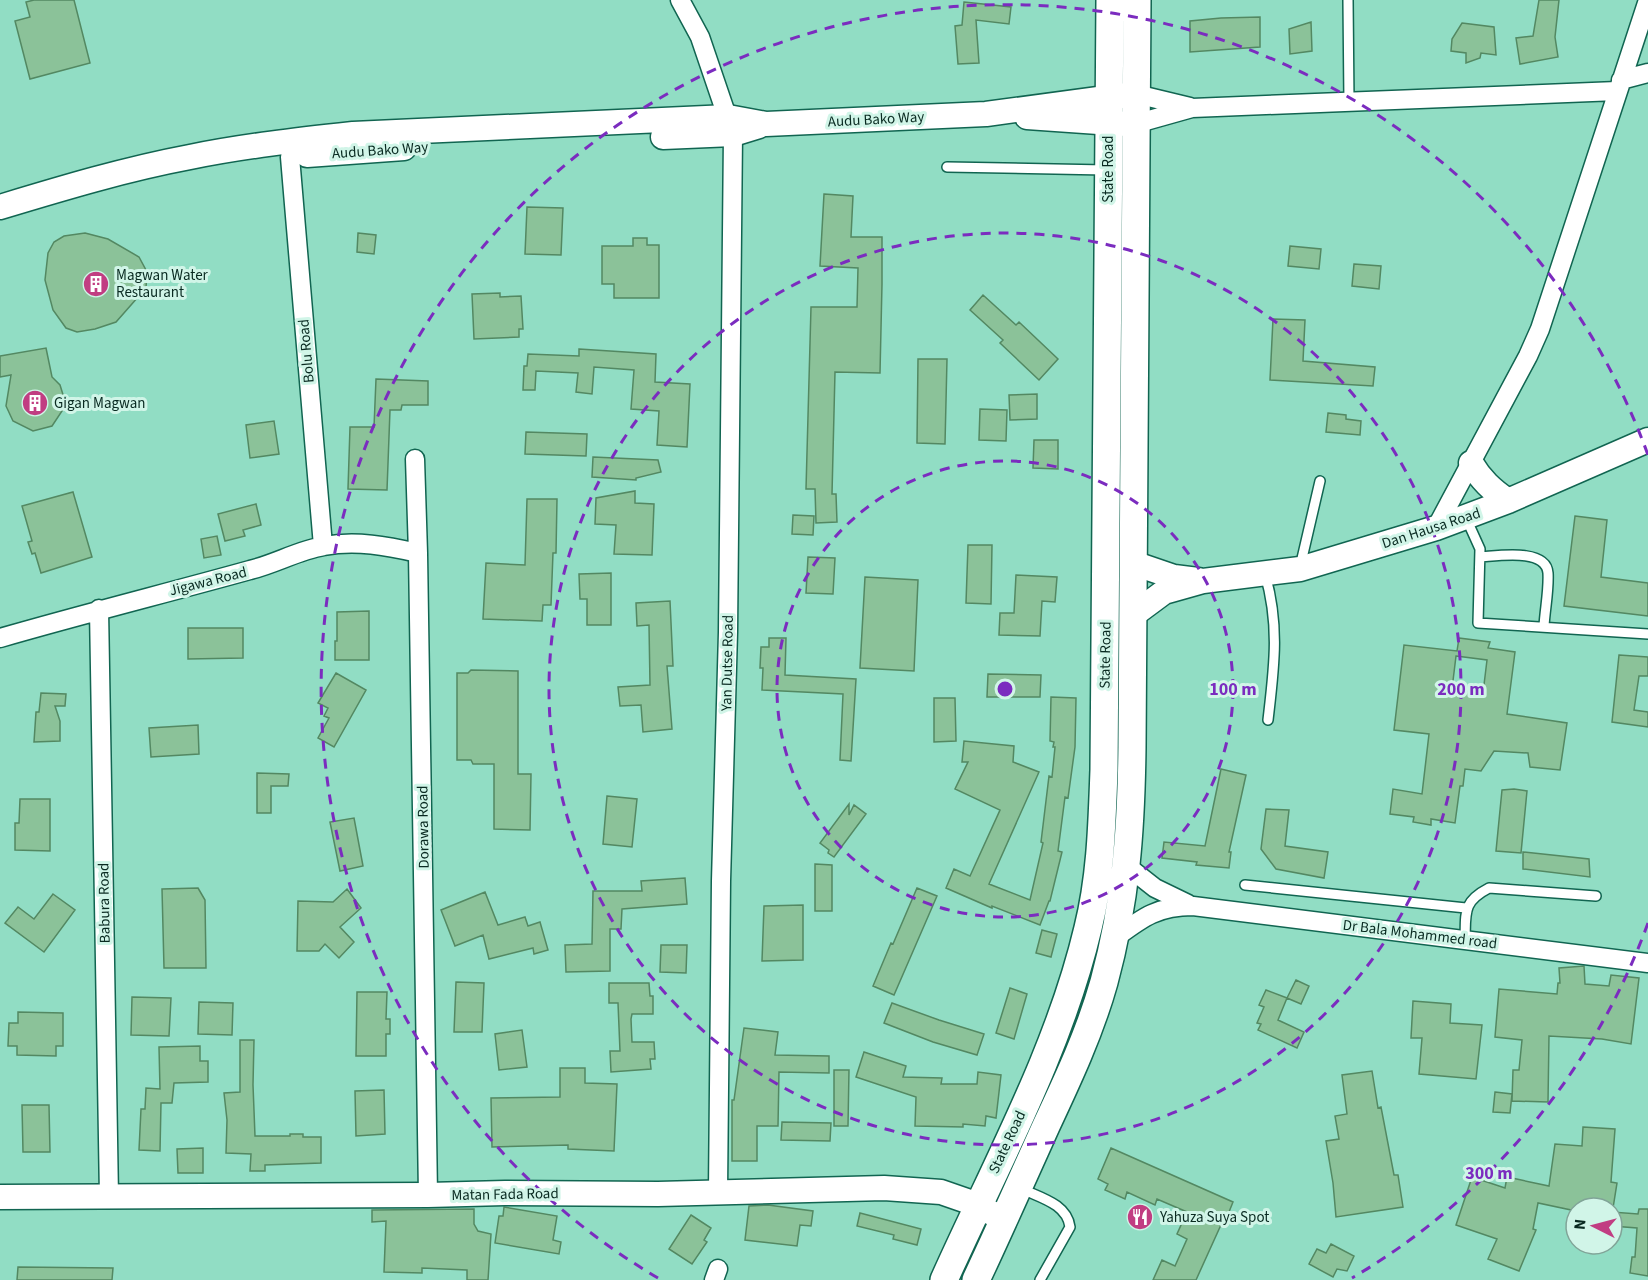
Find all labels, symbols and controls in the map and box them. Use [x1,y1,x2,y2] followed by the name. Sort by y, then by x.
[827,106,925,133] street label: Audu Bako Way
[1098,135,1119,203] street label: State Road
[331,137,429,164] street label: Audu Bako Way
[116,265,209,303] place label: Magwan Water Restaurant
[81,269,111,299] building icon: Magwan Water Restaurant
[293,318,320,384] street label: Bolu Road
[20,388,50,418] building icon: Gigan Magwan
[54,393,145,414] place label: Gigan Magwan
[1379,503,1483,554] street label: Dan Hausa Road
[167,562,249,601] street label: Jigawa Road
[716,615,739,712] street label: Yan Dutse Road
[1094,621,1117,689] street label: State Road
[1209,677,1257,702] text: 100 m
[1437,677,1485,702] text: 200 m
[995,679,1015,699] centre of rings
[412,785,435,869] street label: Dorawa Road
[93,863,116,943] street label: Babura Road
[1342,915,1498,954] street label: Dr Bala Mohammed road
[984,1107,1031,1177] street label: State Road
[1465,1161,1513,1186] text: 300 m
[451,1183,559,1206] street label: Matan Fada Road
[1564,1196,1624,1256] north arrow
[1125,1202,1155,1232] restaurant icon: Yahuza Suya Spot
[1159,1207,1269,1228] place label: Yahuza Suya Spot
[1569,1218,1592,1231] text: N

